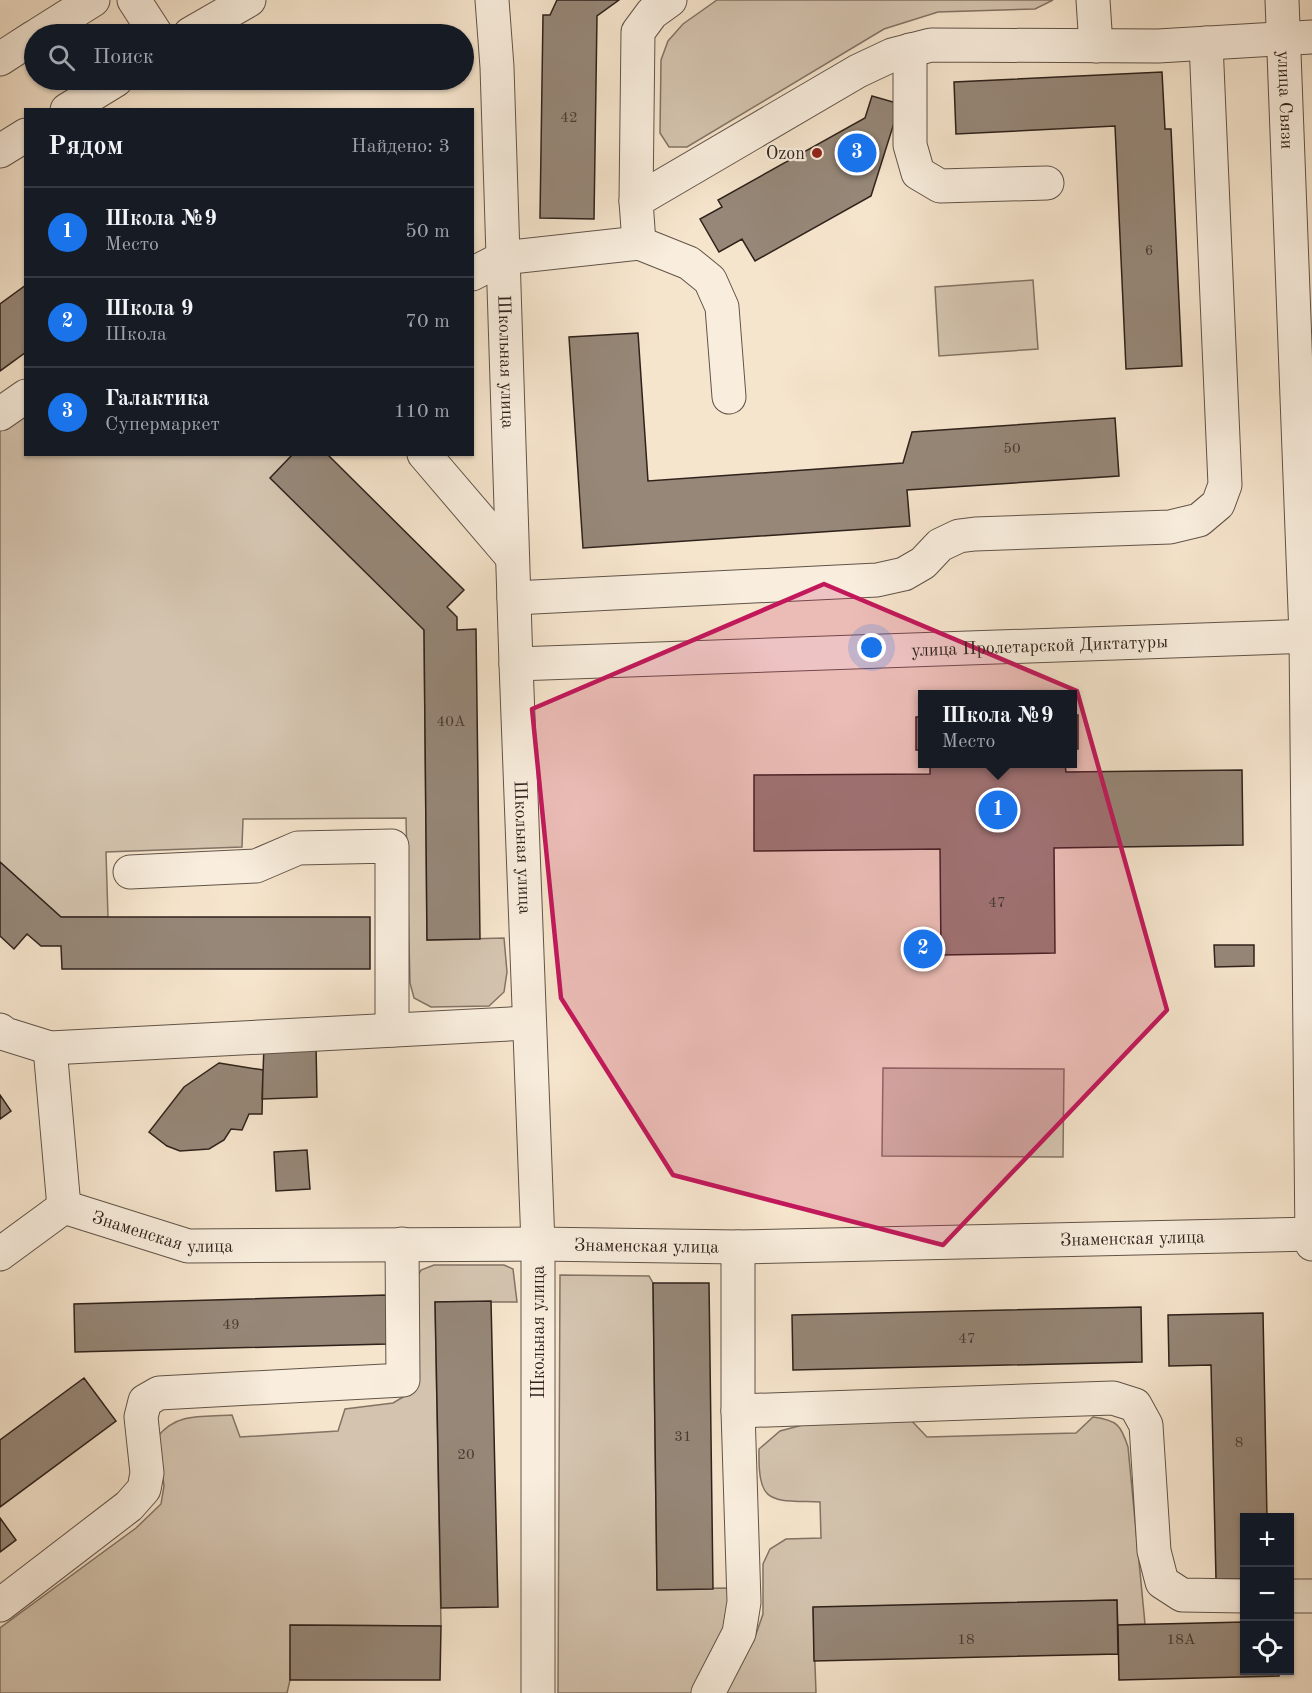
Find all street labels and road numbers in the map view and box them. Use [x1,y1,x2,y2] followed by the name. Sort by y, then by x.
[1274,50,1296,150] street label: улица Связи
[494,295,517,429] street label: Школьная улица
[911,633,1169,660] street label: улица Пролетарской Диктатуры
[510,780,533,915] street label: Школьная улица
[90,1208,233,1256] street label: Знаменская улица
[1060,1228,1205,1250] street label: Знаменская улица
[574,1237,719,1257] street label: Знаменская улица
[530,1265,548,1399] street label: Школьная улица

